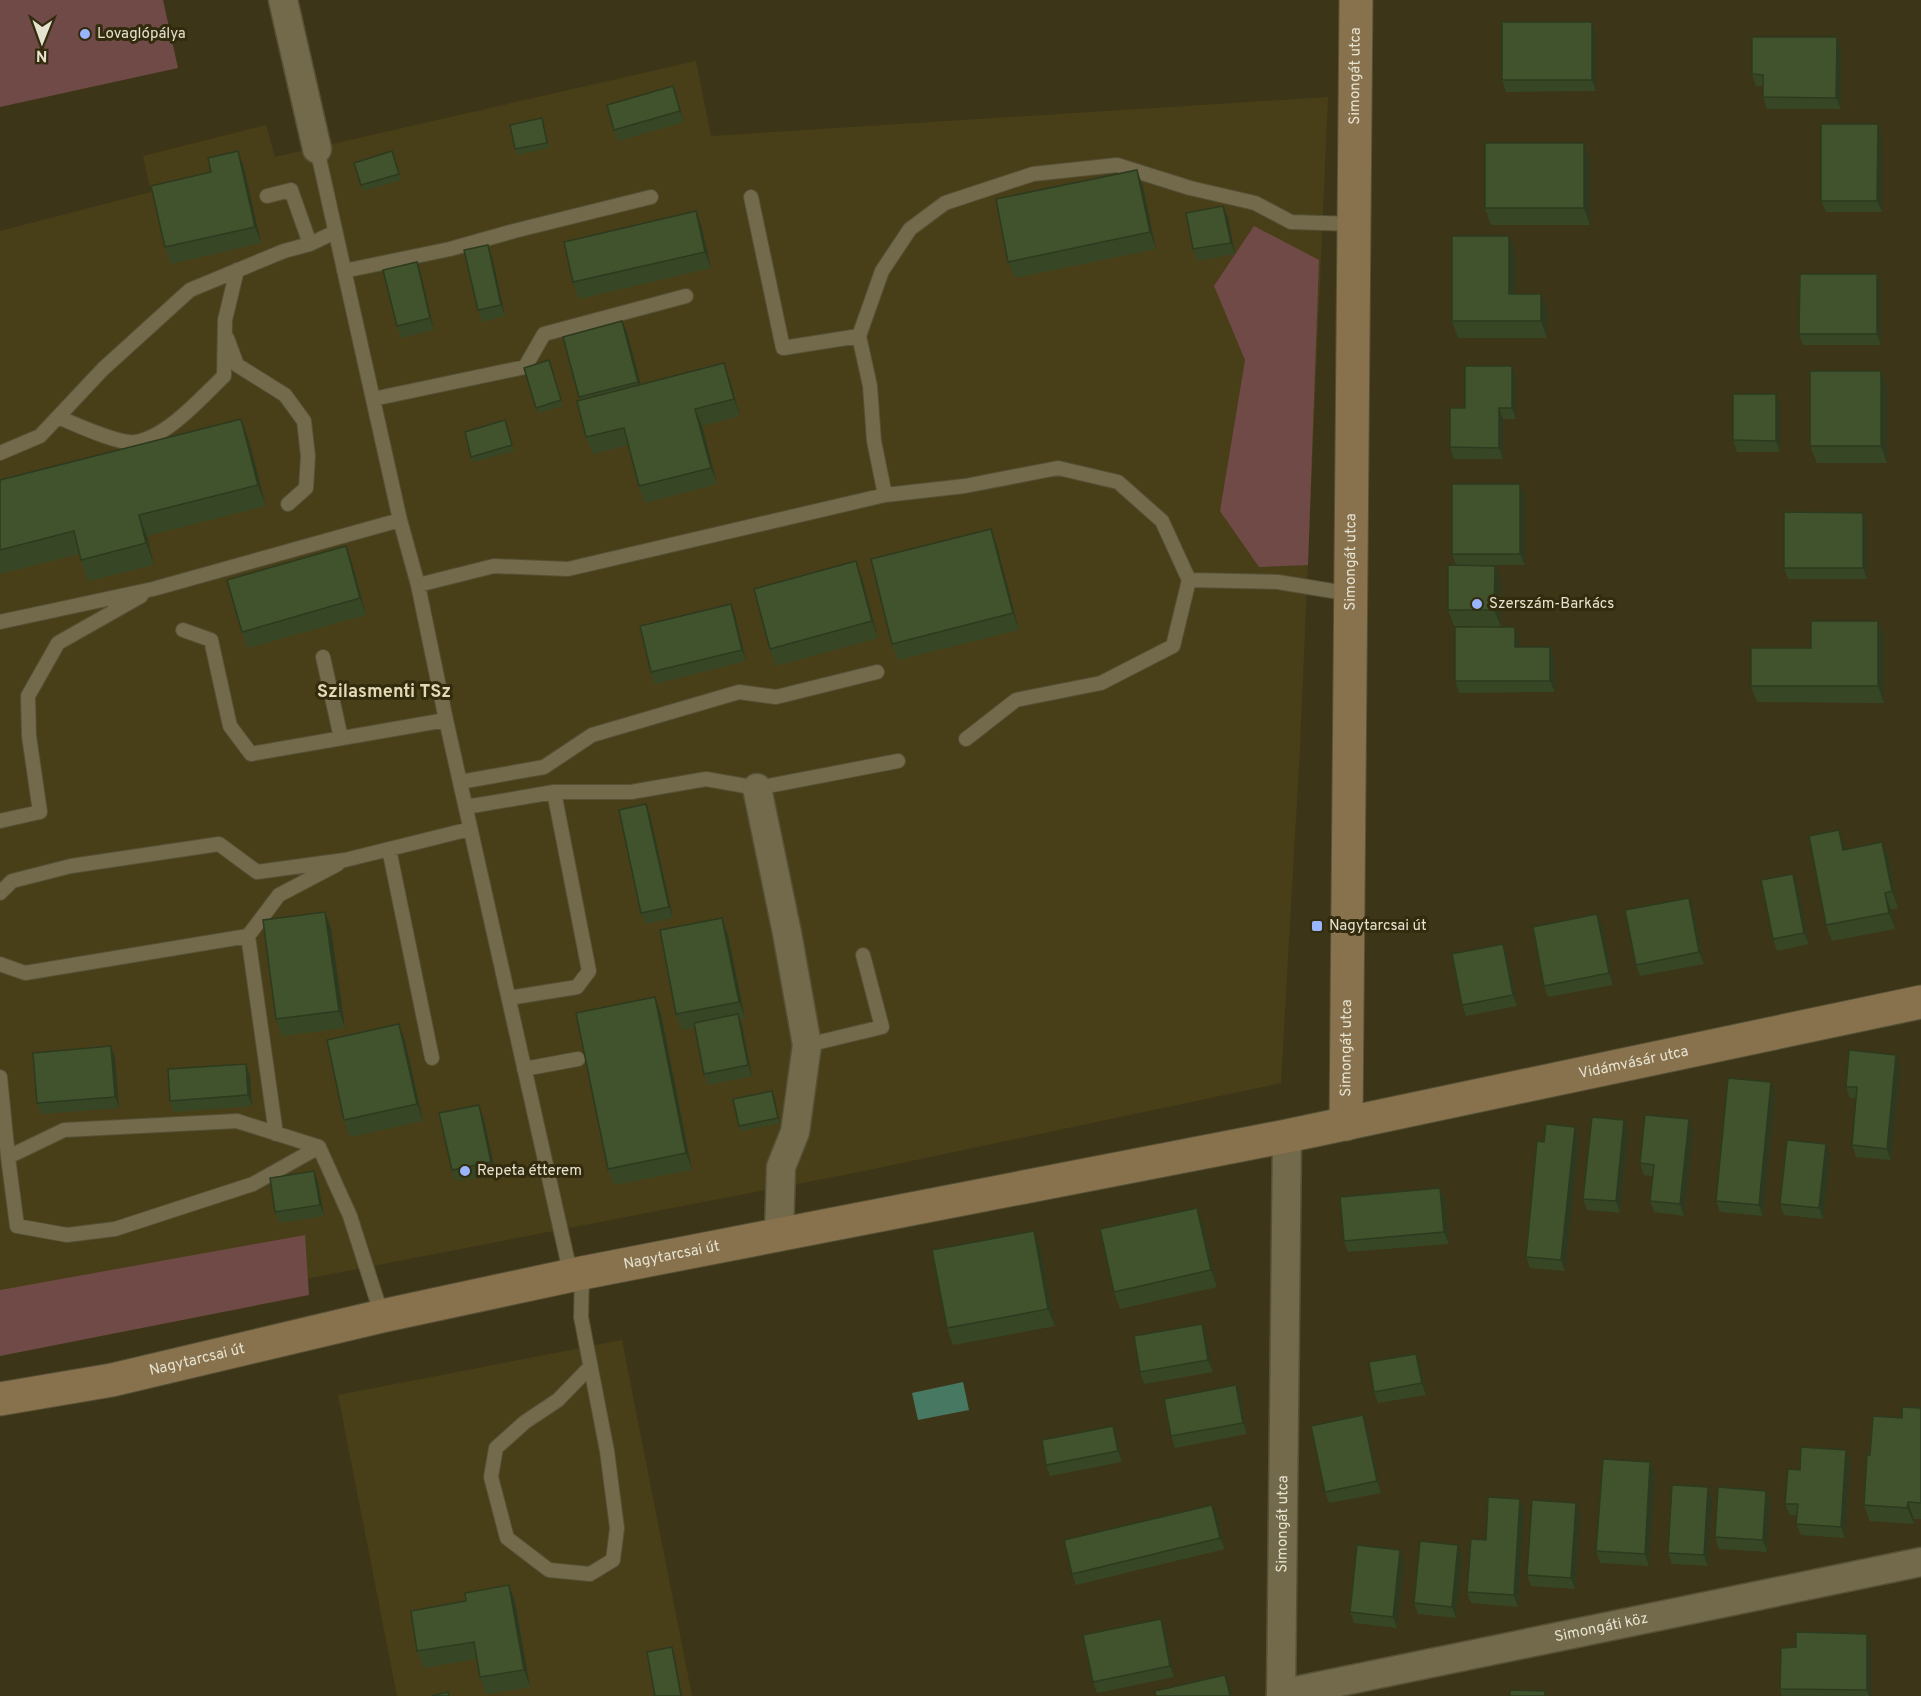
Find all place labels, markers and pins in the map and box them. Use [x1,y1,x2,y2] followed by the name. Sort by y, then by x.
[97,25,186,44] place label: Lovaglópálya
[78,27,92,41] marker: Lovaglópálya
[1489,595,1614,614] place label: Szerszám-Barkács
[1470,597,1484,611] marker: Szerszám-Barkács
[1329,917,1427,936] place label: Nagytarcsai út
[1310,919,1324,933] marker: Nagytarcsai út
[477,1162,582,1181] place label: Repeta étterem
[458,1164,472,1178] marker: Repeta étterem

